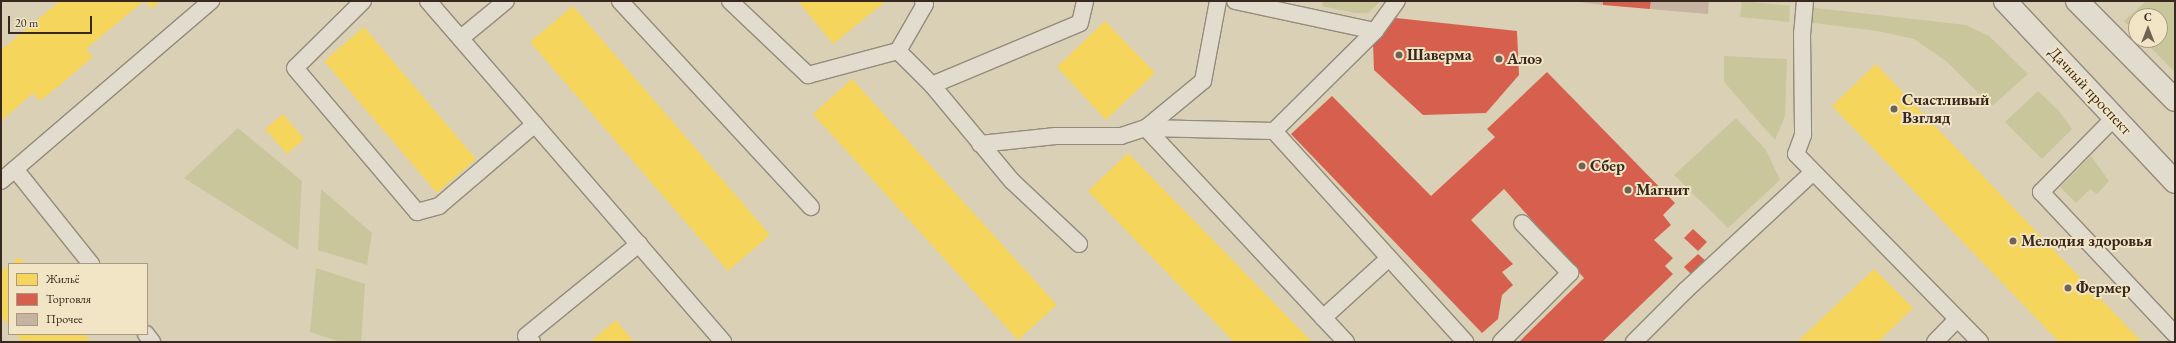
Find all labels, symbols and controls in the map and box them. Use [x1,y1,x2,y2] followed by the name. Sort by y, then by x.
[10,8,94,34] scale bar
[2128,8,2168,48] north arrow
[2144,10,2152,24] text: С
[15,15,38,31] text: 20 m
[2044,43,2136,139] street label: Дачный проспект
[1407,45,1472,65] place label: Шаверма
[1507,49,1542,69] place label: Алоэ
[1394,50,1404,60] marker: Шаверма
[1494,54,1504,64] marker: Алоэ
[1902,90,1989,128] place label: Счастливый Взгляд
[1889,104,1899,114] marker: Счастливый Взгляд
[1590,156,1625,176] place label: Сбер
[1577,161,1587,171] marker: Сбер
[1636,180,1690,200] place label: Магнит
[1623,185,1633,195] marker: Магнит
[2021,231,2152,251] place label: Мелодия здоровья
[2008,236,2018,246] marker: Мелодия здоровья
[8,263,148,335] legend
[46,271,79,287] text: Жильё
[2076,278,2130,298] place label: Фермер
[2063,283,2073,293] marker: Фермер
[46,291,91,307] text: Торговля
[46,311,83,327] text: Прочее

